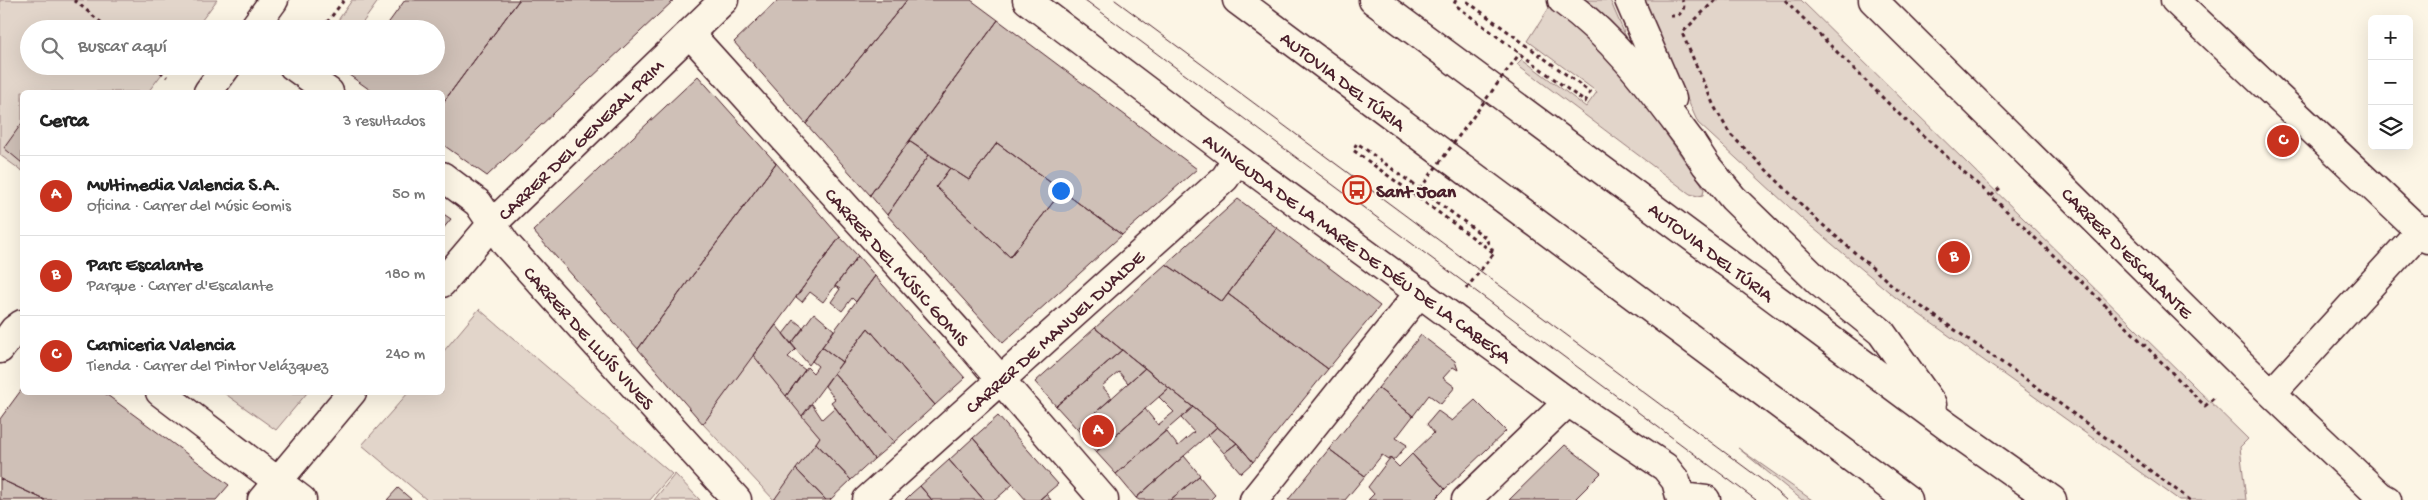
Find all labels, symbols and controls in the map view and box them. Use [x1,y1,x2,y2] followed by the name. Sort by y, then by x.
[2368,15,2413,150] map controls
[2368,15,2413,60] button: +
[20,20,445,75] search box
[1274,28,1411,139] street label: AUTOVIA DEL TÚRIA
[38,34,66,62] icon: search
[78,36,167,59] text: Buscar aquí
[495,55,671,227] street label: CARRER DEL GENERAL PRIM
[2368,60,2413,105] button: −
[2368,105,2413,150] button: layers
[40,110,88,135] text: Cerca
[343,113,425,132] text: 3 resultados
[2267,122,2299,160] pin: C
[1197,130,1516,371] street label: AVINGUDA DE LA MARE DE DÉU DE LA CABEÇA
[87,175,280,198] text: Multimedia Valencia S.A.
[1342,175,1372,205] bus stop icon: Sant Joan
[1048,178,1074,204] your location
[1376,182,1457,205] place label: Sant Joan
[818,184,973,353] street label: CARRER DEL MÚSIC GOMIS
[2055,184,2197,326] street label: CARRER D'ESCALANTE
[51,186,61,205] text: A
[392,186,425,205] text: 50 m
[87,198,291,217] text: Oficina · Carrer del Músic Gomis
[1642,199,1779,310] street label: AUTOVIA DEL TÚRIA
[1938,238,1970,276] pin: B
[962,246,1152,420] street label: CARRER DE MANUEL DUALDE
[87,255,203,278] text: Parc Escalante
[517,263,658,416] street label: CARRER DE LLUÍS VIVES
[52,266,60,285] text: B
[386,266,425,285] text: 180 m
[87,278,273,297] text: Parque · Carrer d'Escalante
[87,335,235,358] text: Carniceria Valencia
[52,346,60,365] text: C
[385,346,425,365] text: 240 m
[87,358,328,377] text: Tienda · Carrer del Pintor Velázquez
[1082,412,1114,450] pin: A

